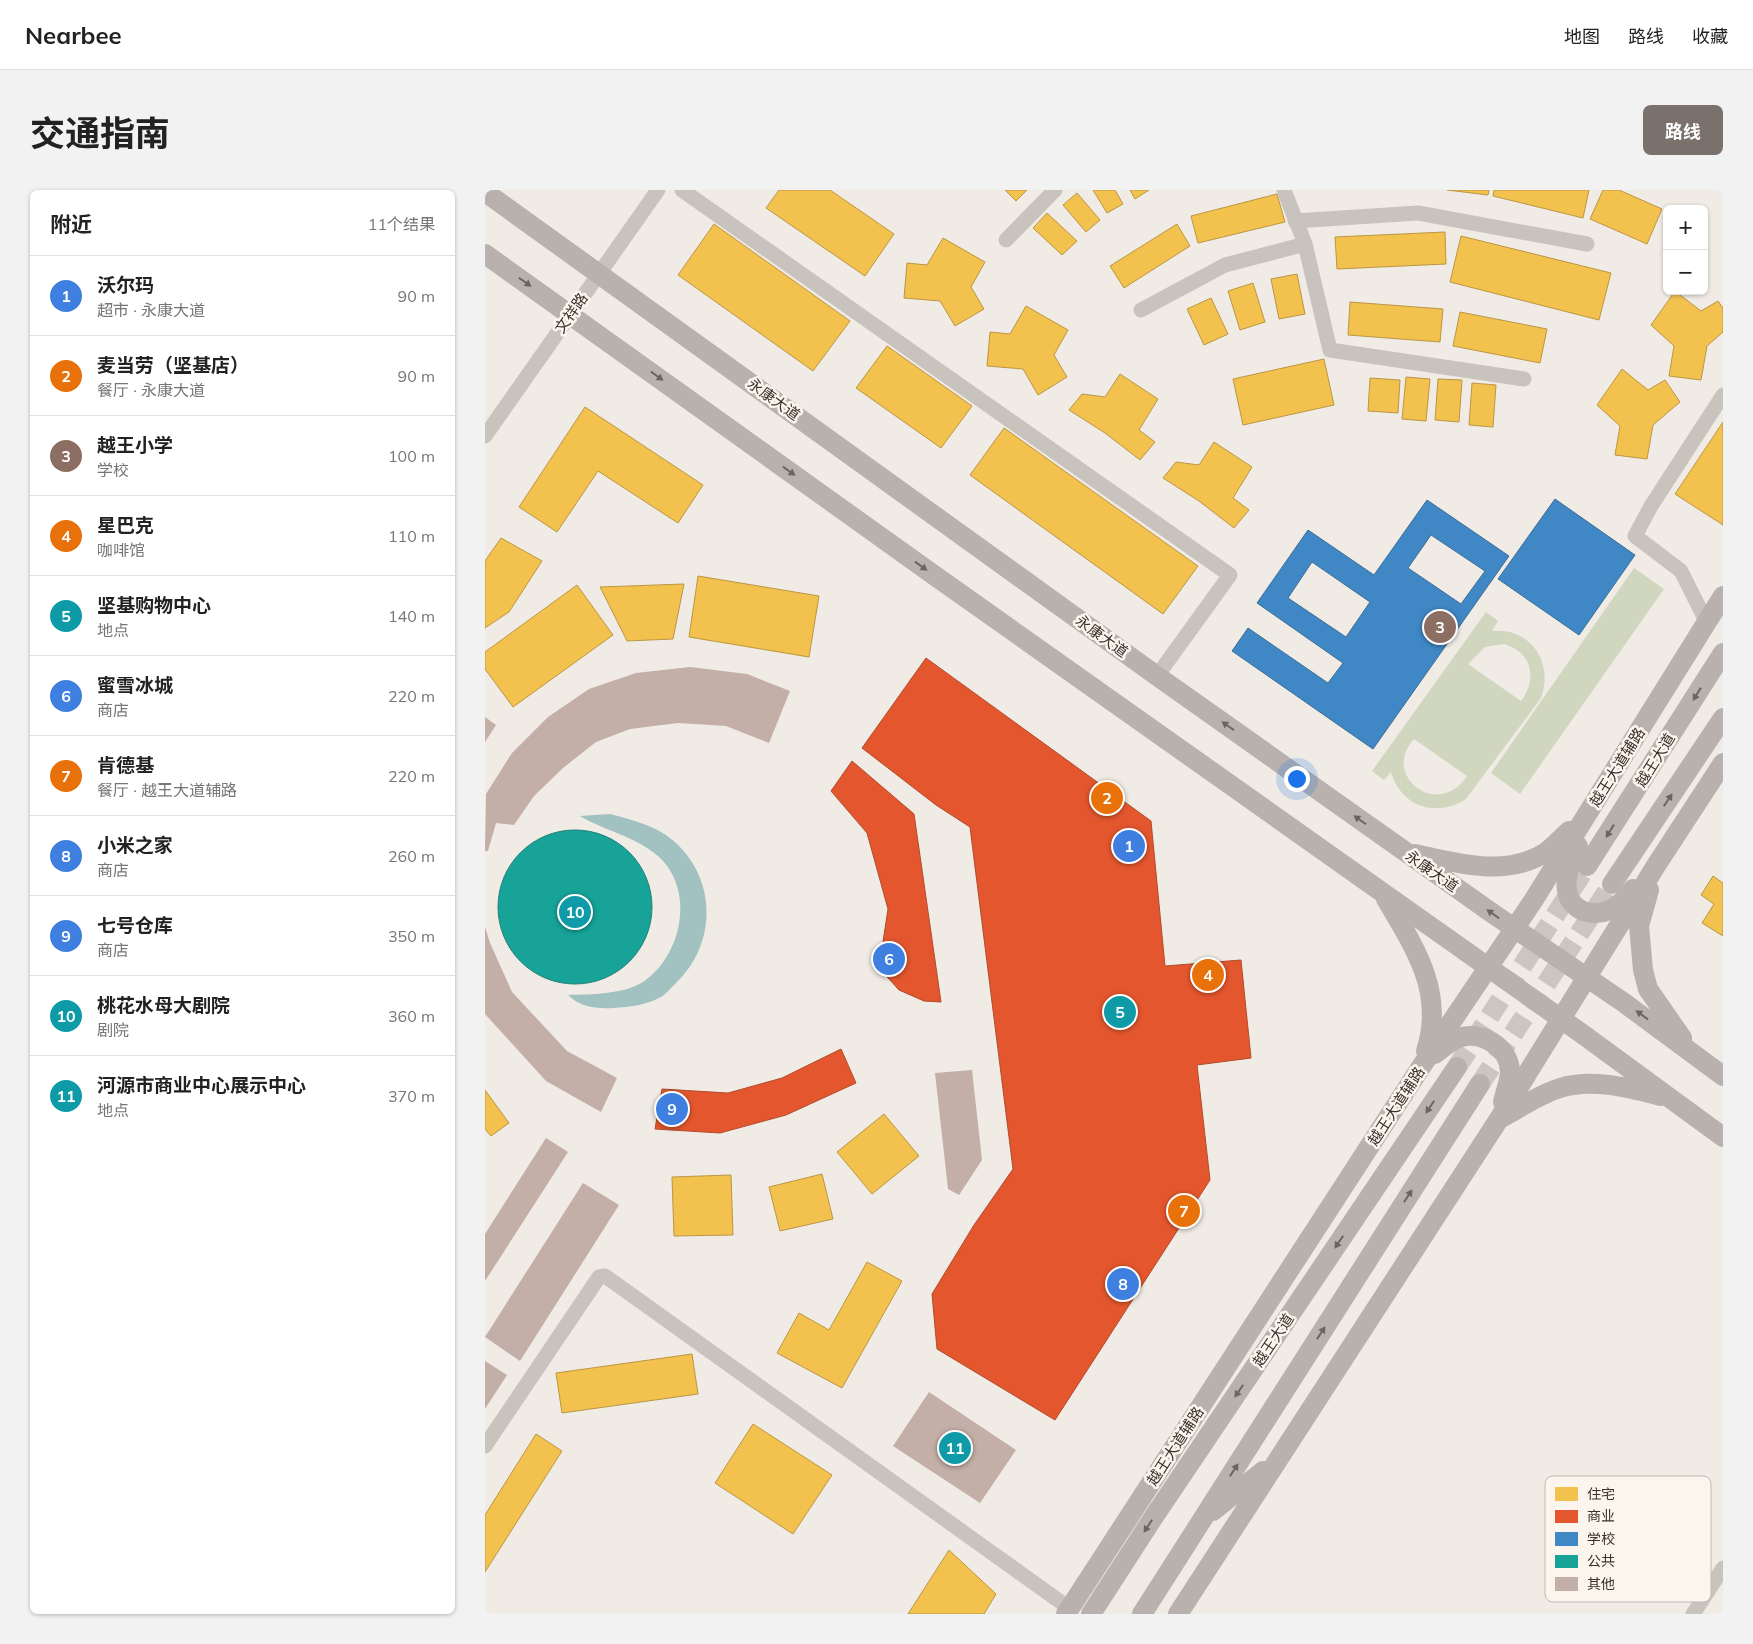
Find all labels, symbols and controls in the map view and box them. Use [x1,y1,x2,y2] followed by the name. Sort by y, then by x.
[25,20,122,50] text: Nearbee
[1564,25,1600,48] text: 地图
[1628,25,1664,48] text: 路线
[1692,25,1728,48] text: 收藏
[1643,105,1723,155] button: 路线
[30,111,170,155] text: 交通指南
[1663,205,1708,295] map controls
[1663,205,1708,250] button: +
[50,211,92,237] text: 附近
[368,214,435,234] text: 11个结果
[1663,250,1708,295] button: −
[97,273,154,297] text: 沃尔玛
[518,277,532,287] one-way arrow
[61,286,71,306] text: 1
[398,286,435,306] text: 90 m
[550,289,592,337] street label: 文祥路
[97,300,205,320] text: 超市 · 永康大道
[97,353,249,377] text: 麦当劳（坚基店）
[61,366,71,386] text: 2
[398,366,435,386] text: 90 m
[650,371,663,382] one-way arrow
[744,374,804,424] street label: 永康大道
[97,380,205,400] text: 餐厅 · 永康大道
[97,433,173,457] text: 越王小学
[61,446,71,466] text: 3
[388,446,435,466] text: 100 m
[97,460,129,480] text: 学校
[782,466,796,476] one-way arrow
[97,513,154,537] text: 星巴克
[61,526,71,546] text: 4
[388,526,435,546] text: 110 m
[97,540,145,560] text: 咖啡馆
[914,561,928,571] one-way arrow
[97,593,211,617] text: 坚基购物中心
[61,606,71,626] text: 5
[388,606,435,626] text: 140 m
[1424,608,1456,646] pin: 3
[1072,611,1132,661] street label: 永康大道
[97,620,129,640] text: 地点
[97,673,173,697] text: 蜜雪冰城
[61,686,71,706] text: 6
[388,686,435,706] text: 220 m
[1692,688,1702,701] one-way arrow
[97,700,129,720] text: 商店
[1221,721,1235,731] one-way arrow
[1585,724,1649,810] street label: 越王大道辅路
[1631,730,1679,790] street label: 越王大道
[97,753,154,777] text: 肯德基
[61,766,71,786] text: 7
[388,766,435,786] text: 220 m
[1284,766,1310,792] your location
[1091,779,1123,817] pin: 2
[97,780,237,800] text: 餐厅 · 越王大道辅路
[1664,793,1673,807] one-way arrow
[1353,815,1367,825] one-way arrow
[1605,825,1614,838] one-way arrow
[1113,827,1145,865] pin: 1
[97,833,173,857] text: 小米之家
[61,846,71,866] text: 8
[388,846,435,866] text: 260 m
[1402,846,1462,896] street label: 永康大道
[97,860,129,880] text: 商店
[559,893,591,931] pin: 10
[1486,909,1500,919] one-way arrow
[97,913,173,937] text: 七号仓库
[61,926,71,946] text: 9
[388,926,435,946] text: 350 m
[97,940,129,960] text: 商店
[873,940,905,978] pin: 6
[1192,956,1224,994] pin: 4
[97,993,230,1017] text: 桃花水母大剧院
[1104,993,1136,1031] pin: 5
[56,1006,76,1026] text: 10
[388,1006,435,1026] text: 360 m
[1636,1010,1649,1021] one-way arrow
[97,1020,129,1040] text: 剧院
[1364,1063,1428,1149] street label: 越王大道辅路
[97,1073,306,1097] text: 河源市商业中心展示中心
[56,1086,76,1106] text: 11
[388,1086,435,1106] text: 370 m
[656,1090,688,1128] pin: 9
[97,1100,129,1120] text: 地点
[1425,1101,1435,1114] one-way arrow
[1404,1189,1413,1202] one-way arrow
[1168,1192,1200,1230] pin: 7
[1334,1235,1344,1249] one-way arrow
[1107,1265,1139,1303] pin: 8
[1248,1310,1298,1370] street label: 越王大道
[1316,1326,1326,1339] one-way arrow
[1234,1385,1244,1398] one-way arrow
[1143,1403,1207,1489] street label: 越王大道辅路
[939,1429,971,1467] pin: 11
[1229,1463,1239,1476] one-way arrow
[1545,1476,1711,1602] legend
[1587,1485,1615,1503] text: 住宅
[1587,1507,1615,1525] text: 商业
[1143,1520,1153,1533] one-way arrow
[1587,1530,1615,1548] text: 学校
[1587,1552,1615,1570] text: 公共
[1587,1575,1615,1593] text: 其他

